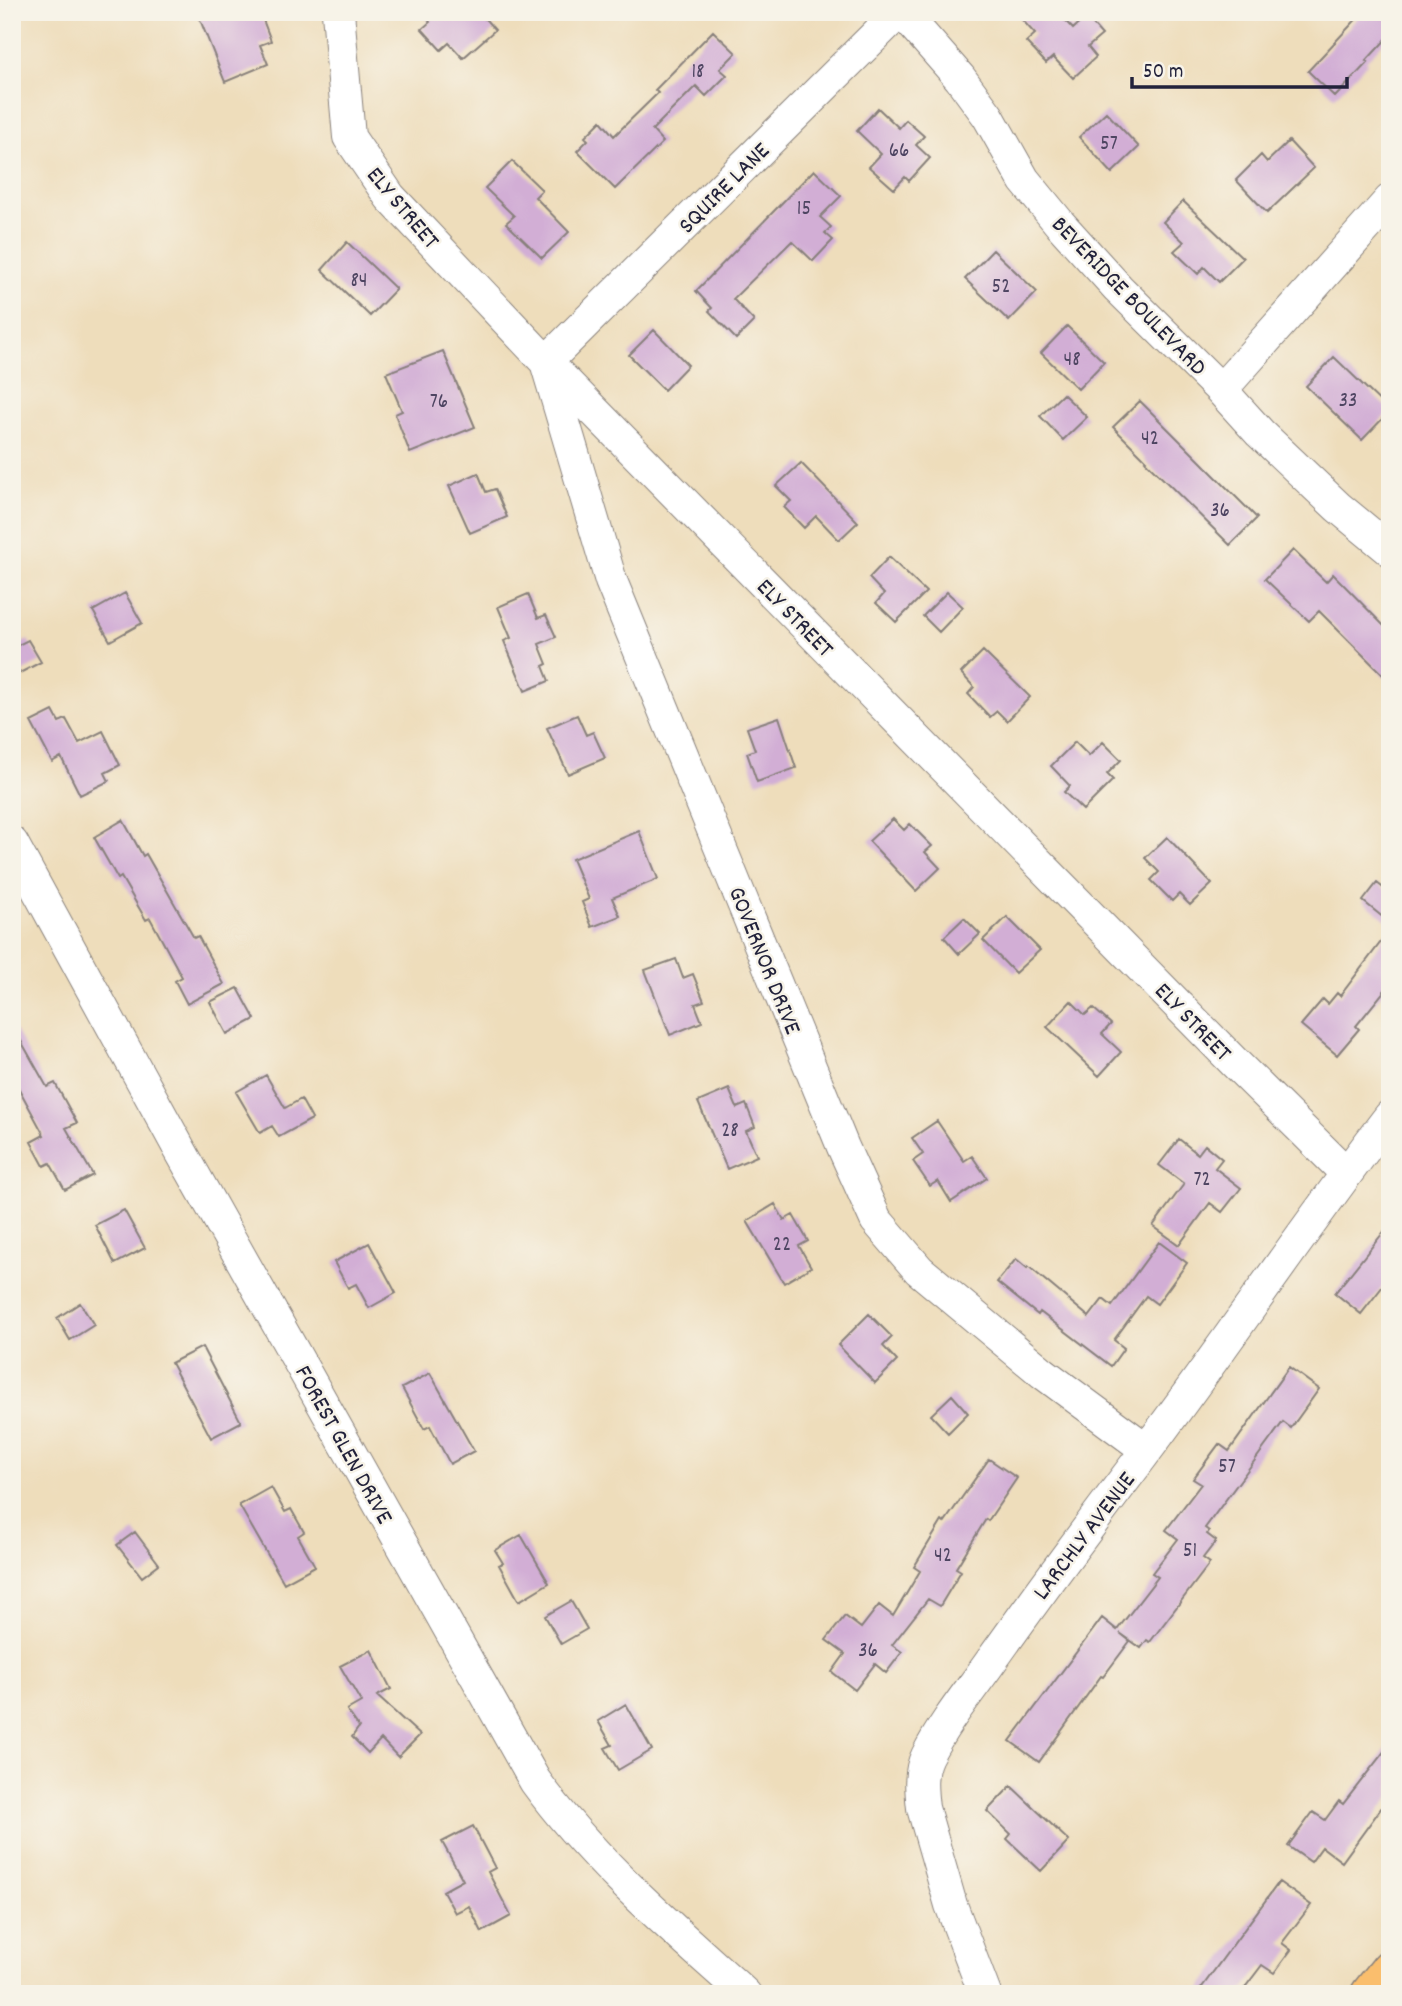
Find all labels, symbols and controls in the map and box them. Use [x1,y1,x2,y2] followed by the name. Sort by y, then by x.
[1132,46,1348,90] scale bar
[691,58,705,88] house number: 18
[1143,58,1183,88] text: 50 m
[1100,130,1118,160] house number: 57
[672,136,779,243] street label: SQUIRE LANE
[889,137,909,167] house number: 66
[357,160,447,258] street label: ELY STREET
[797,195,811,225] house number: 15
[1042,209,1213,385] street label: BEVERIDGE BOULEVARD
[350,267,368,297] house number: 84
[992,273,1010,303] house number: 52
[1063,346,1081,376] house number: 48
[1339,387,1357,417] house number: 33
[430,388,448,418] house number: 76
[1141,425,1159,455] house number: 42
[1210,497,1230,527] house number: 36
[747,572,840,667] street label: ELY STREET
[718,882,808,1040] street label: GOVERNOR DRIVE
[1145,976,1238,1071] street label: ELY STREET
[721,1117,739,1147] house number: 28
[1193,1166,1211,1196] house number: 72
[773,1231,791,1261] house number: 22
[285,1360,400,1531] street label: FOREST GLEN DRIVE
[1218,1453,1236,1483] house number: 57
[1026,1466,1145,1608] street label: LARCHLY AVENUE
[1183,1537,1197,1567] house number: 51
[934,1542,952,1572] house number: 42
[858,1637,878,1667] house number: 36

